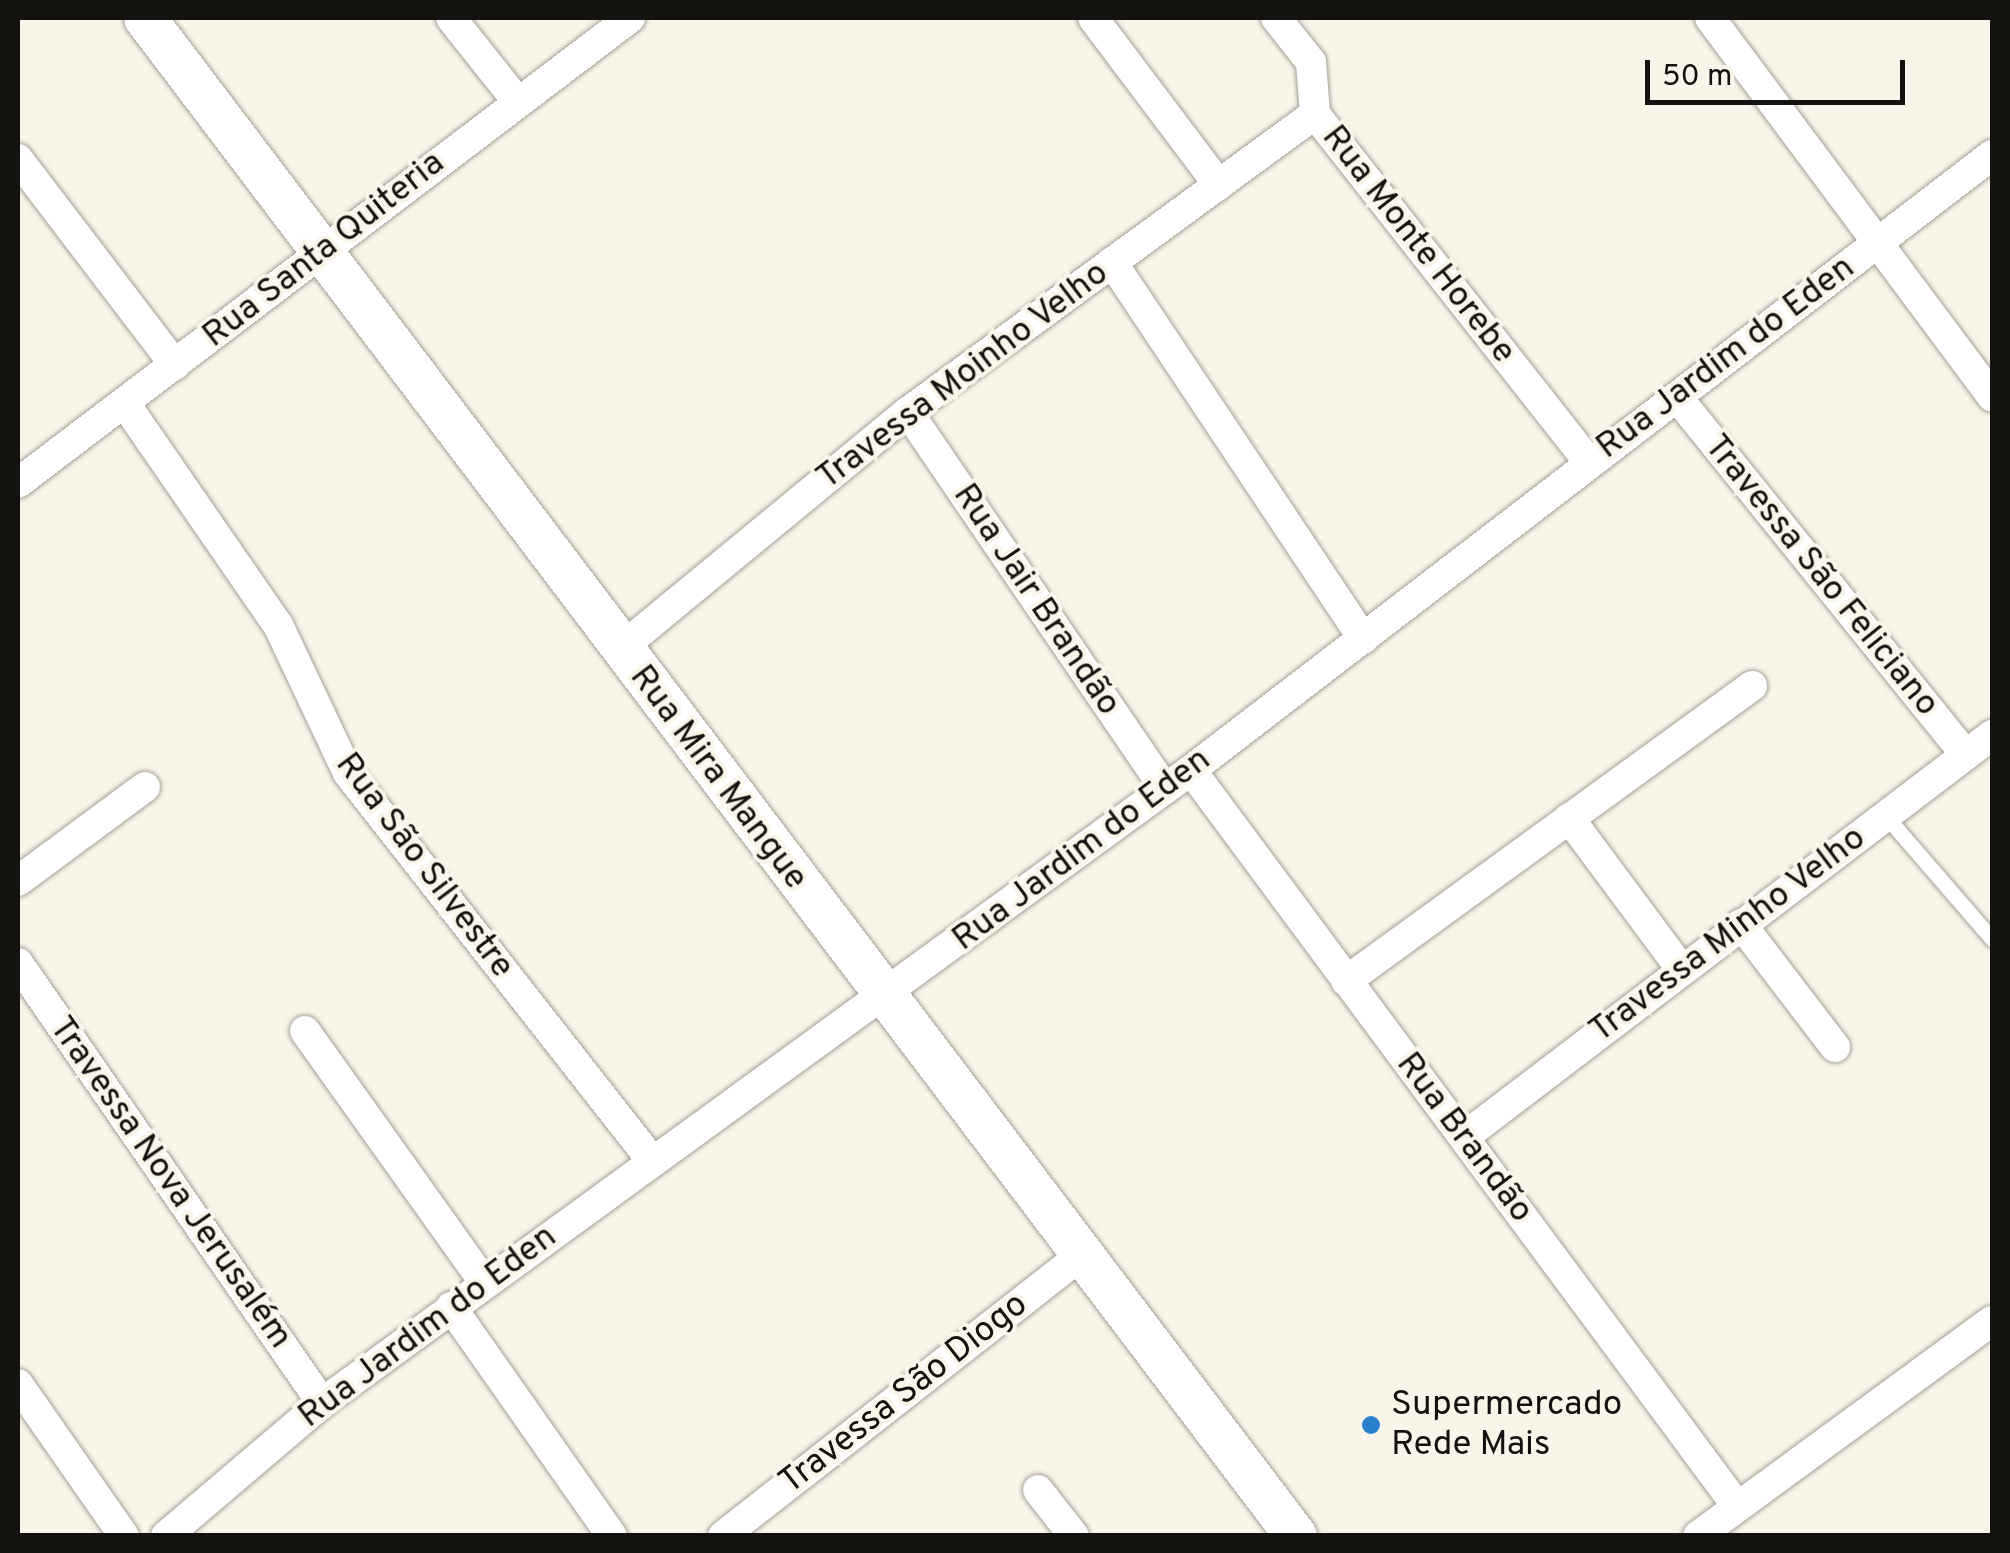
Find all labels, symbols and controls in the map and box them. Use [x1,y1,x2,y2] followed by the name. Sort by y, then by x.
[1650,40,1910,102] scale bar
[1662,59,1732,96] text: 50 m
[1312,118,1524,372] street label: Rua Monte Horebe
[195,143,453,357] street label: Rua Santa Quiteria
[1589,247,1863,469] street label: Rua Jardim do Eden
[808,252,1118,500] street label: Travessa Moinho Velho
[1695,427,1947,725] street label: Travessa São Feliciano
[943,476,1129,724] street label: Rua Jair Brandão
[620,657,816,899] street label: Rua Mira Mangue
[945,739,1219,961] street label: Rua Jardim do Eden
[326,745,522,987] street label: Rua São Silvestre
[1581,817,1875,1053] street label: Travessa Minho Velho
[39,1009,301,1357] street label: Travessa Nova Jerusalém
[1386,1045,1542,1231] street label: Rua Brandão
[291,1216,565,1438] street label: Rua Jardim do Eden
[772,1284,1036,1504] street label: Travessa São Diogo
[1391,1384,1622,1466] place label: Supermercado Rede Mais
[1360,1414,1382,1436] marker: Supermercado Rede Mais

